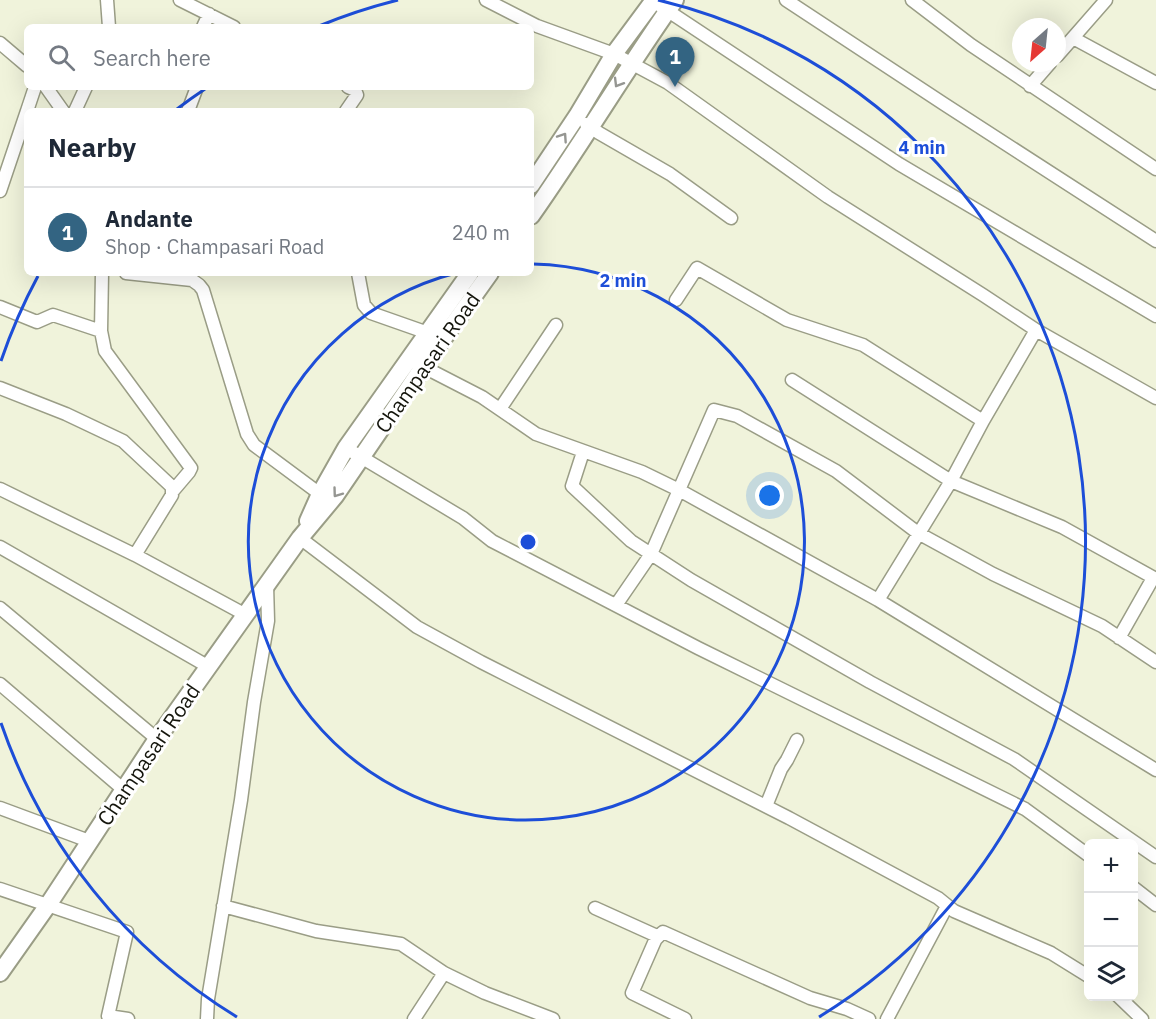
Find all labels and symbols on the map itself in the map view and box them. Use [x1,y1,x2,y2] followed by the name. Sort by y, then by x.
[1012,18,1066,72] north arrow
[656,38,694,87] pin: 1
[614,77,626,87] one-way arrow
[556,132,567,143] one-way arrow
[898,136,946,159] text: 4 min
[599,269,647,292] text: 2 min
[368,287,486,438] street label: Champasari Road
[755,481,784,510] your location
[333,487,344,498] one-way arrow
[518,532,538,552] centre of rings
[90,678,206,831] street label: Champasari Road

